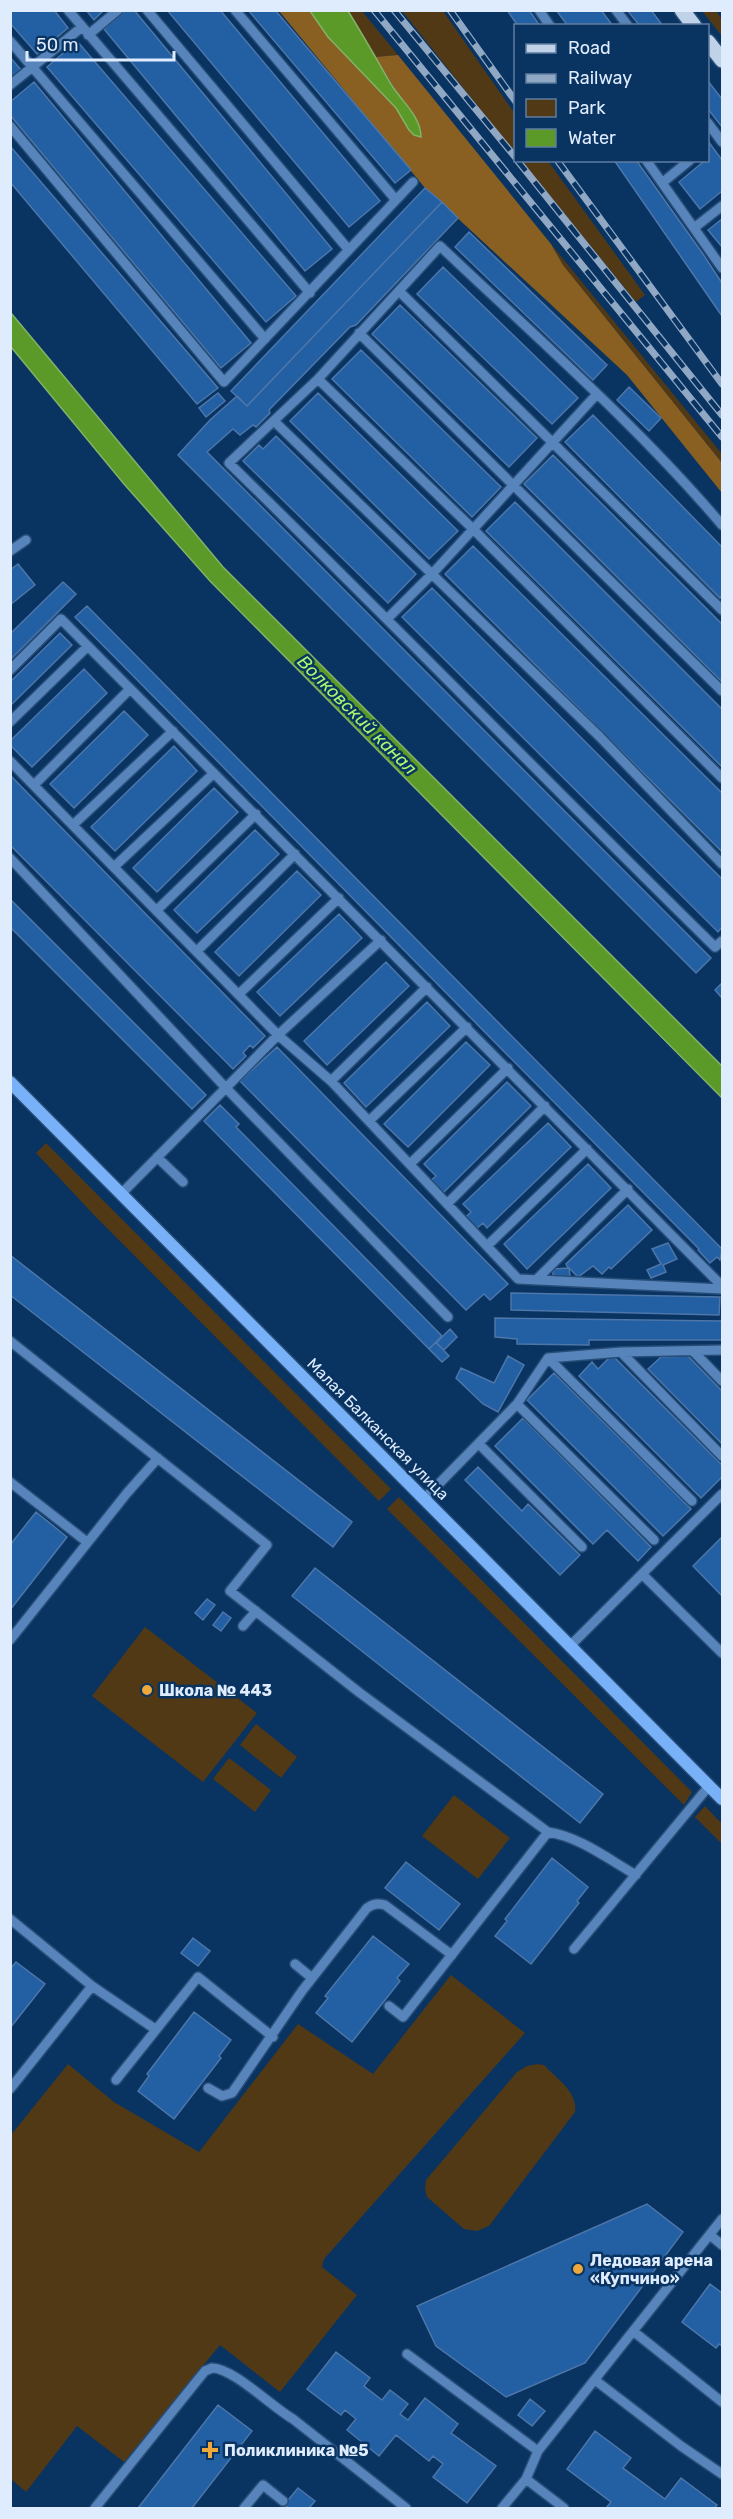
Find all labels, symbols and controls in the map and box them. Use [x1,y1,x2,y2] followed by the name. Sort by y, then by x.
[27,24,174,62] scale bar
[514,24,709,162] legend
[36,34,79,56] text: 50 m
[568,37,611,59] text: Road
[568,67,632,89] text: Railway
[568,97,606,119] text: Park
[568,127,616,149] text: Water
[293,651,422,780] water label: Волковский канал
[303,1354,453,1504] street label: Малая Балканская улица
[159,1681,272,1700] place label: Школа № 443
[140,1683,154,1697] marker: Школа № 443
[590,2251,713,2288] place label: Ледовая арена «Купчино»
[571,2262,585,2276] marker: Ледовая арена «Купчино»
[201,2441,219,2459] marker: Поликлиника №5
[224,2441,369,2460] place label: Поликлиника №5

